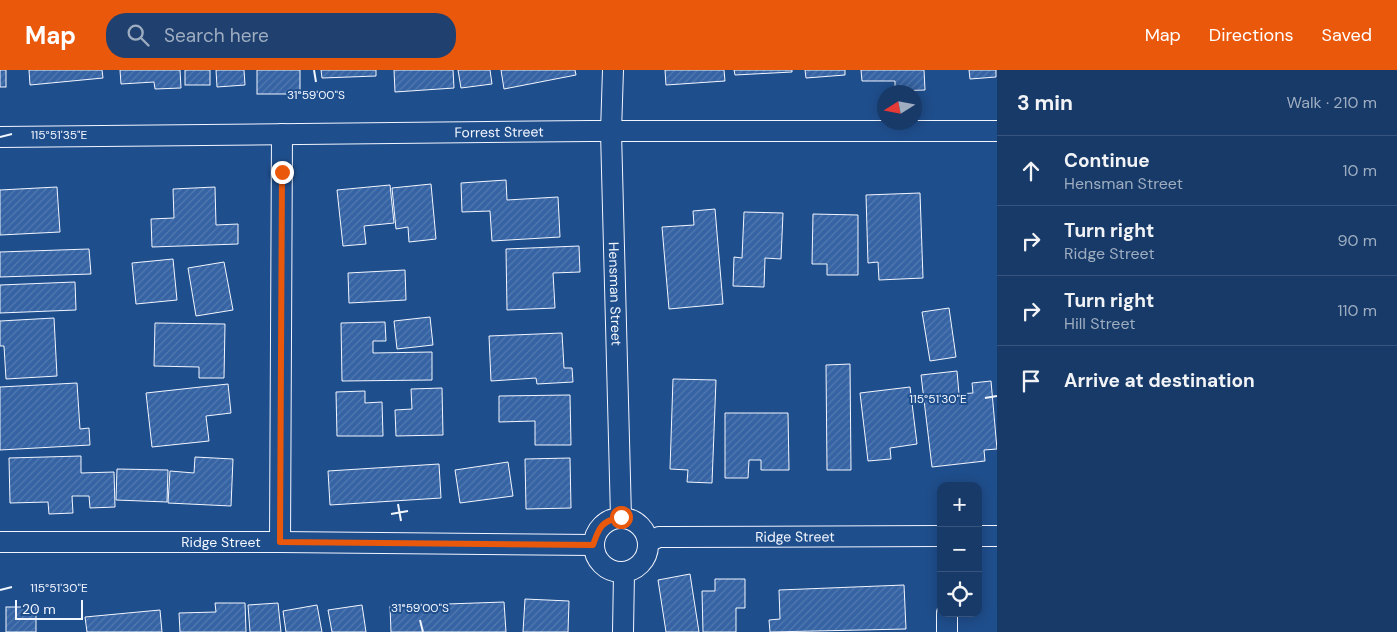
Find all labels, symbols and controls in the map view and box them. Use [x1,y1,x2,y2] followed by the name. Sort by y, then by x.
[106,13,456,58] search box
[25,20,76,51] text: Map
[124,21,152,49] icon: search
[164,23,269,48] text: Search here
[1145,23,1181,47] text: Map
[1209,23,1294,47] text: Directions
[1322,23,1372,47] text: Saved
[877,85,922,130] north arrow
[287,87,345,103] text: 31°59'00"S
[1017,89,1073,117] text: 3 min
[1287,92,1377,113] text: Walk · 210 m
[454,122,544,141] street label: Forrest Street
[31,127,87,143] text: 115°51'35"E
[1064,148,1150,173] text: Continue
[1017,157,1045,185] icon: ahead
[1343,160,1377,181] text: 10 m
[271,161,294,184] route end
[1064,173,1183,194] text: Hensman Street
[1064,218,1154,243] text: Turn right
[1017,227,1045,255] icon: right
[1337,230,1377,251] text: 90 m
[605,242,626,346] street label: Hensman Street
[1064,243,1155,264] text: Ridge Street
[1064,288,1154,313] text: Turn right
[1017,297,1045,325] icon: right
[1338,300,1377,321] text: 110 m
[1064,313,1135,334] text: Hill Street
[1017,367,1045,395] icon: arrive
[1064,368,1255,393] text: Arrive at destination
[909,391,967,407] text: 115°51'30"E
[937,482,982,617] map controls
[937,482,982,527] button: +
[610,506,633,529] route start
[755,527,835,546] street label: Ridge Street
[937,527,982,572] button: −
[181,533,261,551] street label: Ridge Street
[937,572,982,617] button: locate
[30,580,88,596] text: 115°51'30"E
[15,597,82,620] scale bar
[22,600,56,618] text: 20 m
[391,600,449,616] text: 31°59'00"S

